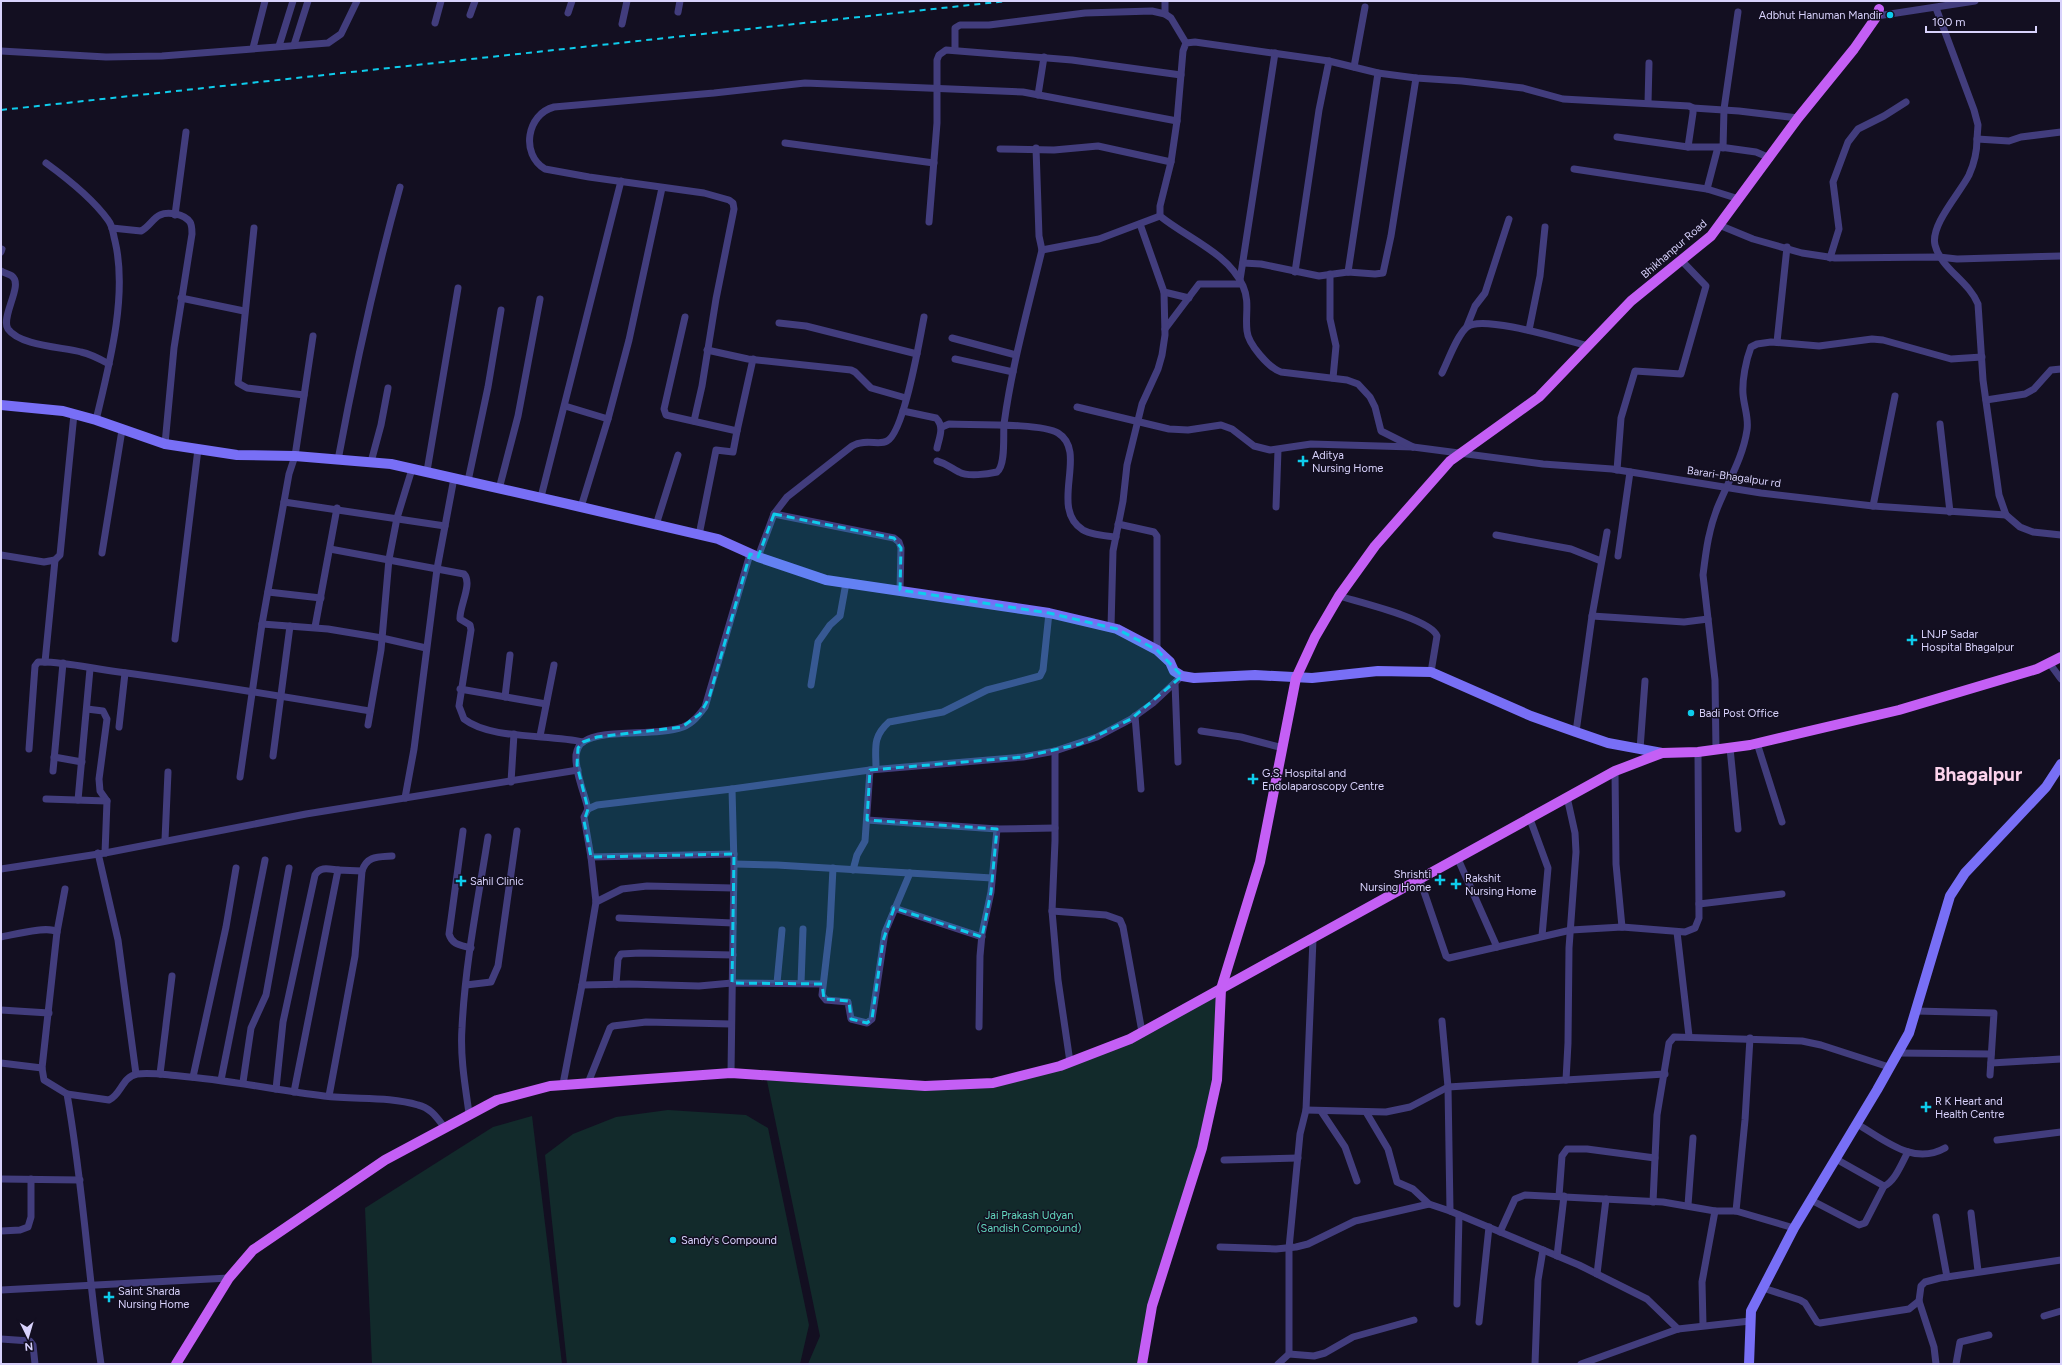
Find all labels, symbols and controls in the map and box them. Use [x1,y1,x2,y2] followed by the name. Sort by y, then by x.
[1926,8,2036,34] scale bar
[1759,9,1882,22] place label: Adbhut Hanuman Mandir
[1885,10,1895,20] marker: Adbhut Hanuman Mandir
[1932,15,1966,29] text: 100 m
[1638,217,1710,281] street label: Bhikhanpur Road
[1312,449,1383,475] place label: Aditya Nursing Home
[1297,455,1309,467] marker: Aditya Nursing Home
[1686,464,1782,490] street label: Barari-Bhagalpur rd
[1921,628,2014,654] place label: LNJP Sadar Hospital Bhagalpur
[1906,634,1918,646] marker: LNJP Sadar Hospital Bhagalpur
[1699,707,1779,720] place label: Badi Post Office
[1686,708,1696,718] marker: Badi Post Office
[1934,763,2022,786] district label: Bhagalpur
[1262,767,1384,793] place label: G.S. Hospital and Endolaparoscopy Centre
[1247,773,1259,785] marker: G.S. Hospital and Endolaparoscopy Centre
[1360,868,1431,894] place label: Shrishti Nursing Home
[1465,872,1536,898] place label: Rakshit Nursing Home
[1434,874,1446,886] marker: Shrishti Nursing Home
[455,875,467,887] marker: Sahil Clinic
[470,875,524,888] place label: Sahil Clinic
[1450,878,1462,890] marker: Rakshit Nursing Home
[1935,1095,2004,1121] place label: R K Heart and Health Centre
[1920,1101,1932,1113] marker: R K Heart and Health Centre
[977,1209,1081,1235] park label: Jai Prakash Udyan (Sandish Compound)
[681,1234,777,1247] place label: Sandy's Compound
[668,1235,678,1245] marker: Sandy's Compound
[118,1285,189,1311] place label: Saint Sharda Nursing Home
[103,1291,115,1303] marker: Saint Sharda Nursing Home
[8,1317,48,1357] north arrow
[24,1340,34,1353] text: N

